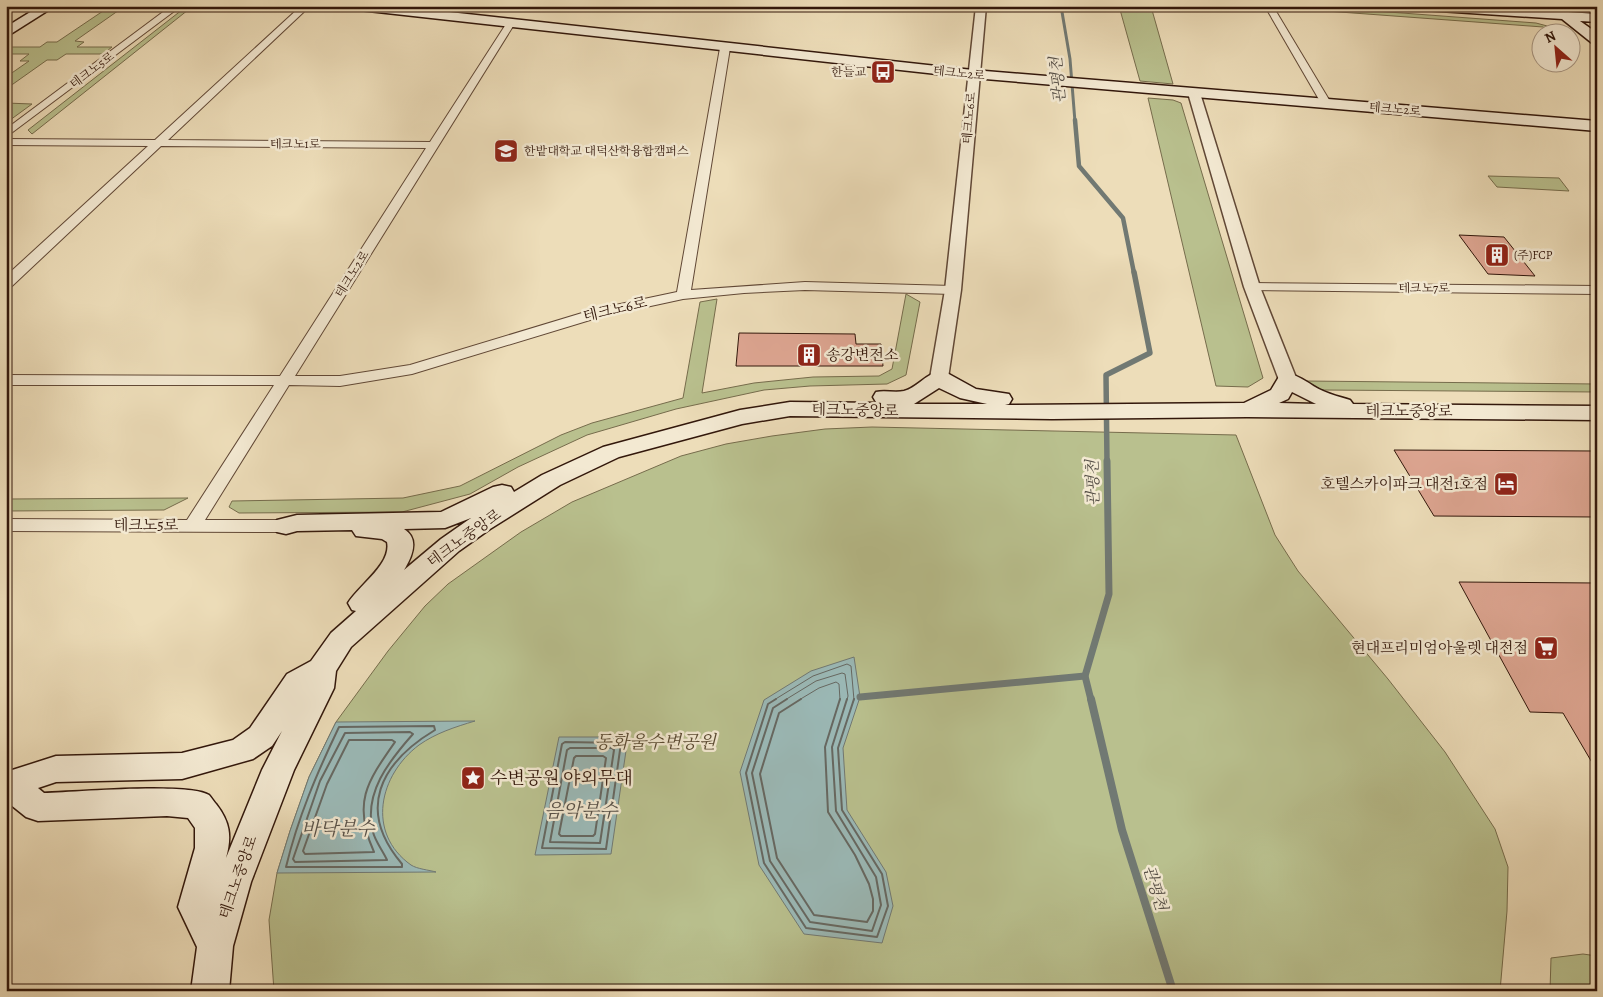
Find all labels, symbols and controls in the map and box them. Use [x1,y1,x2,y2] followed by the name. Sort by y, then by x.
[1530,22,1580,72] north arrow
[1541,26,1559,48] text: N
[67,48,118,92] street label: 테크노5로
[1045,54,1071,104] water label: 관평천
[870,59,896,85] bus stop icon: 한들교
[932,62,986,84] street label: 테크노2로
[831,64,866,80] place label: 한들교
[959,91,979,145] street label: 테크노6로
[1368,99,1422,119] street label: 테크노2로
[270,136,321,152] street label: 테크노1로
[493,138,519,164] school or university icon: 한밭대학교 대덕산학융합캠퍼스
[524,143,689,159] place label: 한밭대학교 대덕산학융합캠퍼스
[1484,242,1510,268] building icon: (주)FCP
[331,247,373,300] street label: 테크노2로
[1514,247,1553,263] place label: (주)FCP
[1398,280,1450,296] street label: 테크노7로
[581,292,649,326] street label: 테크노6로
[796,342,822,368] building icon: 송강변전소
[826,345,899,365] place label: 송강변전소
[811,399,899,421] street label: 테크노중앙로
[1366,401,1453,421] street label: 테크노중앙로
[1082,458,1104,506] water label: 관평천
[1493,471,1519,497] hotel icon: 호텔스카이파크 대전1호점
[1321,474,1488,494] place label: 호텔스카이파크 대전1호점
[423,504,505,572] street label: 테크노중앙로
[114,515,179,535] street label: 테크노5로
[1533,635,1559,661] supermarket icon: 현대프리미엄아울렛 대전점
[1351,638,1528,658] place label: 현대프리미엄아울렛 대전점
[594,730,717,754] park label: 동화울수변공원
[460,765,486,791] place icon: 수변공원 야외무대
[490,766,633,790] place label: 수변공원 야외무대
[544,798,619,824] water label: 음악분수
[301,816,376,842] water label: 바닥분수
[214,832,262,921] street label: 테크노중앙로
[1138,863,1173,915] water label: 관평천

